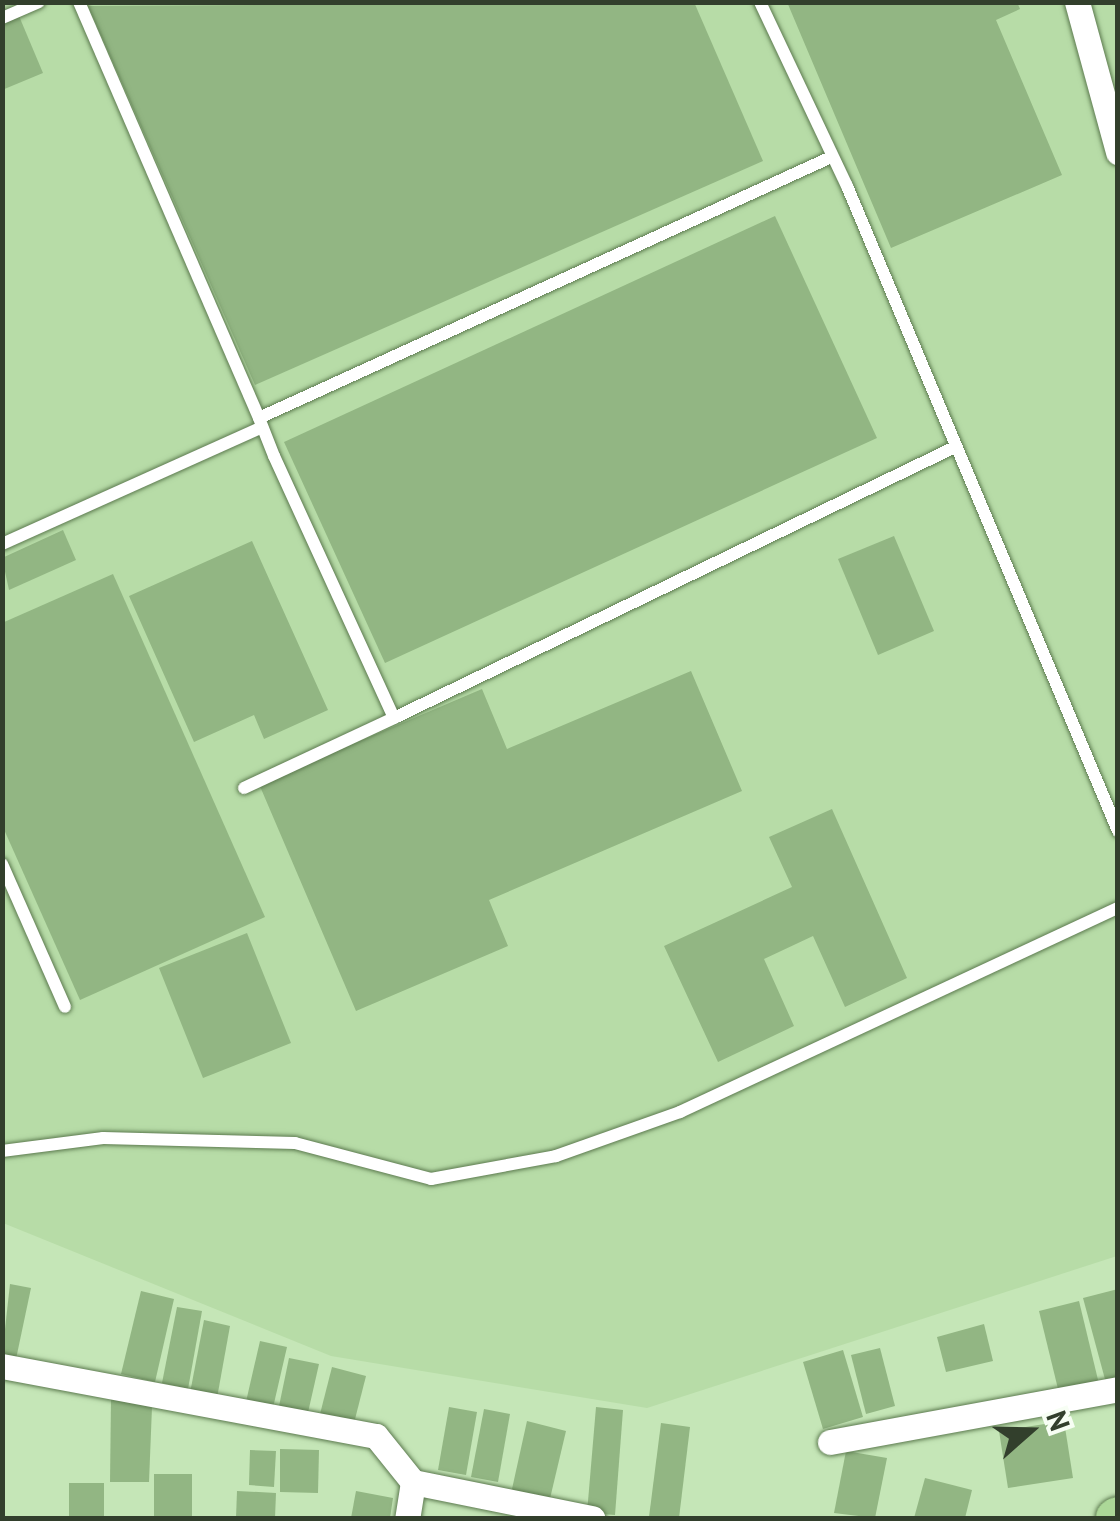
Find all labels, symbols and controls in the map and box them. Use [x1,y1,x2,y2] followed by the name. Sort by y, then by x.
[980,1381,1080,1481] north arrow
[1038,1406,1079,1436] text: N

